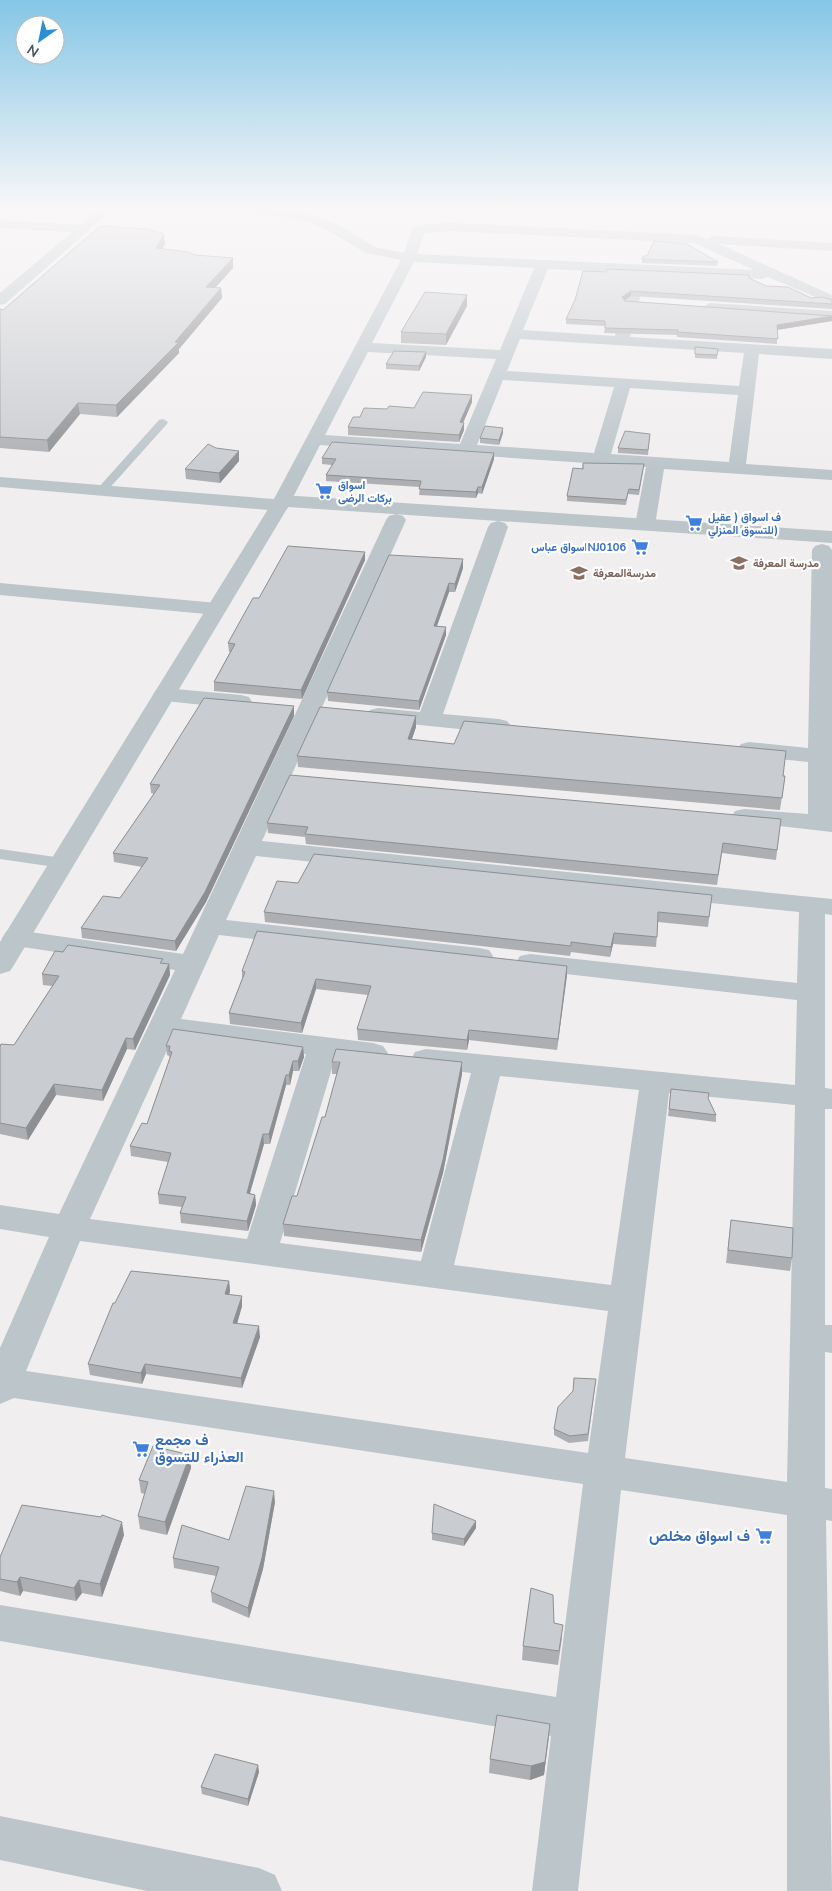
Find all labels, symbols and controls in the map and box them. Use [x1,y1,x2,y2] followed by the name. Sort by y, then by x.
[15,15,65,65] north arrow
[24,40,43,61] text: N
[338,478,392,506] place label: اسواق بركات الرضى
[314,481,334,501] supermarket icon: اسواق بركات الرضى
[708,510,781,539] place label: ف اسواق ( عقيل للتسوق المنزلي)
[684,513,704,533] supermarket icon: ف اسواق ( عقيل للتسوق المنزلي)
[630,537,650,557] supermarket icon: اسواق عباسNJ0106
[531,540,626,555] place label: اسواق عباسNJ0106
[729,553,749,573] school or university icon: مدرسة المعرفة
[753,556,819,571] place label: مدرسة المعرفة
[569,563,589,583] school or university icon: مدرسةالمعرفة
[593,566,656,581] place label: مدرسةالمعرفة
[155,1430,244,1467] place label: ف مجمع العذراء للتسوق
[131,1439,151,1459] supermarket icon: ف مجمع العذراء للتسوق
[649,1526,750,1546] place label: ف اسواق مخلص
[754,1526,774,1546] supermarket icon: ف اسواق مخلص

